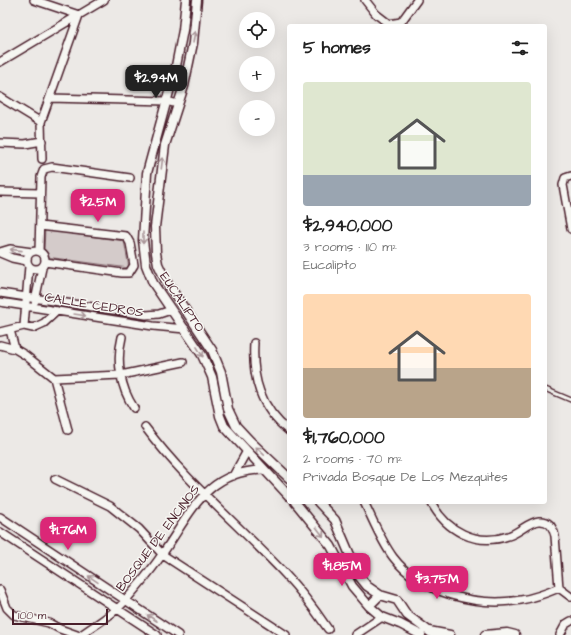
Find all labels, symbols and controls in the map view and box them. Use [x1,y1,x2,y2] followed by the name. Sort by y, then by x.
[239,12,275,136] map controls
[239,12,275,48] button: locate
[190,31,198,44] one-way arrow
[303,36,371,60] text: 5 homes
[509,37,531,59] icon: filters
[239,56,275,92] button: +
[123,65,189,99] pin: $2.94M
[134,69,178,87] text: $2.94M
[239,100,275,136] button: −
[381,108,453,180] icon: home
[158,157,166,170] one-way arrow
[70,189,126,223] pin: $2.5M
[80,193,116,211] text: $2.5M
[303,214,392,238] text: $2,940,000
[139,231,147,244] one-way arrow
[303,238,397,256] text: 3 rooms · 110 m²
[10,247,23,254] one-way arrow
[303,256,356,274] text: Eucalipto
[155,269,209,336] street label: EUCALIPTO
[43,288,145,322] street label: CALLE CEDROS
[73,311,86,319] one-way arrow
[381,320,453,392] icon: home
[196,346,204,357] one-way arrow
[303,426,385,450] text: $1,760,000
[255,447,265,456] one-way arrow
[303,450,403,468] text: 2 rooms · 70 m²
[303,468,508,486] text: Privada Bosque De Los Mezquites
[112,481,204,595] street label: BOSQUE DE ENCINOS
[35,517,101,551] pin: $1.76M
[49,521,87,539] text: $1.76M
[315,527,324,538] one-way arrow
[309,553,375,587] pin: $1.85M
[322,557,362,575] text: $1.85M
[404,566,470,600] pin: $3.75M
[415,570,459,588] text: $3.75M
[88,575,99,583] one-way arrow
[12,607,108,626] scale bar
[18,608,46,623] text: 100 m
[146,614,157,622] one-way arrow

